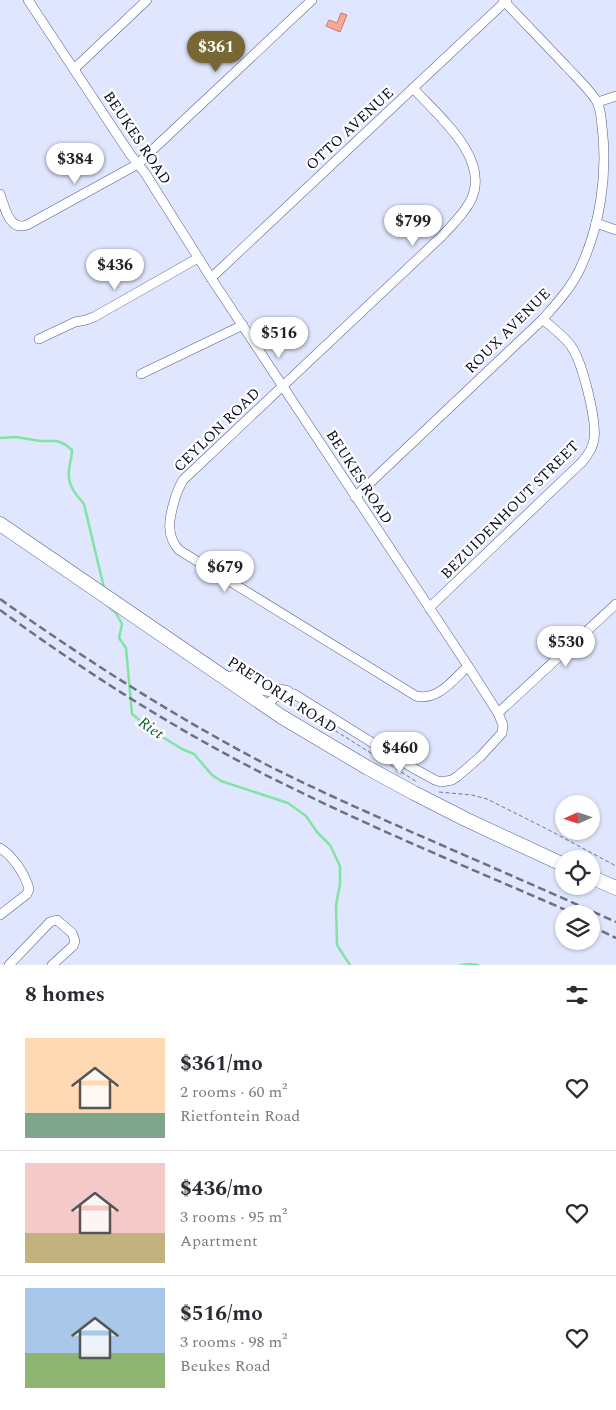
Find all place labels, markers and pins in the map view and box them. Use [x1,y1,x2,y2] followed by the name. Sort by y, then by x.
[186,30,246,73] pin: $361
[45,142,105,185] pin: $384
[383,204,443,247] pin: $799
[85,248,145,291] pin: $436
[249,316,309,359] pin: $516
[195,550,255,593] pin: $679
[536,626,596,668] pin: $530
[370,732,430,774] pin: $460

